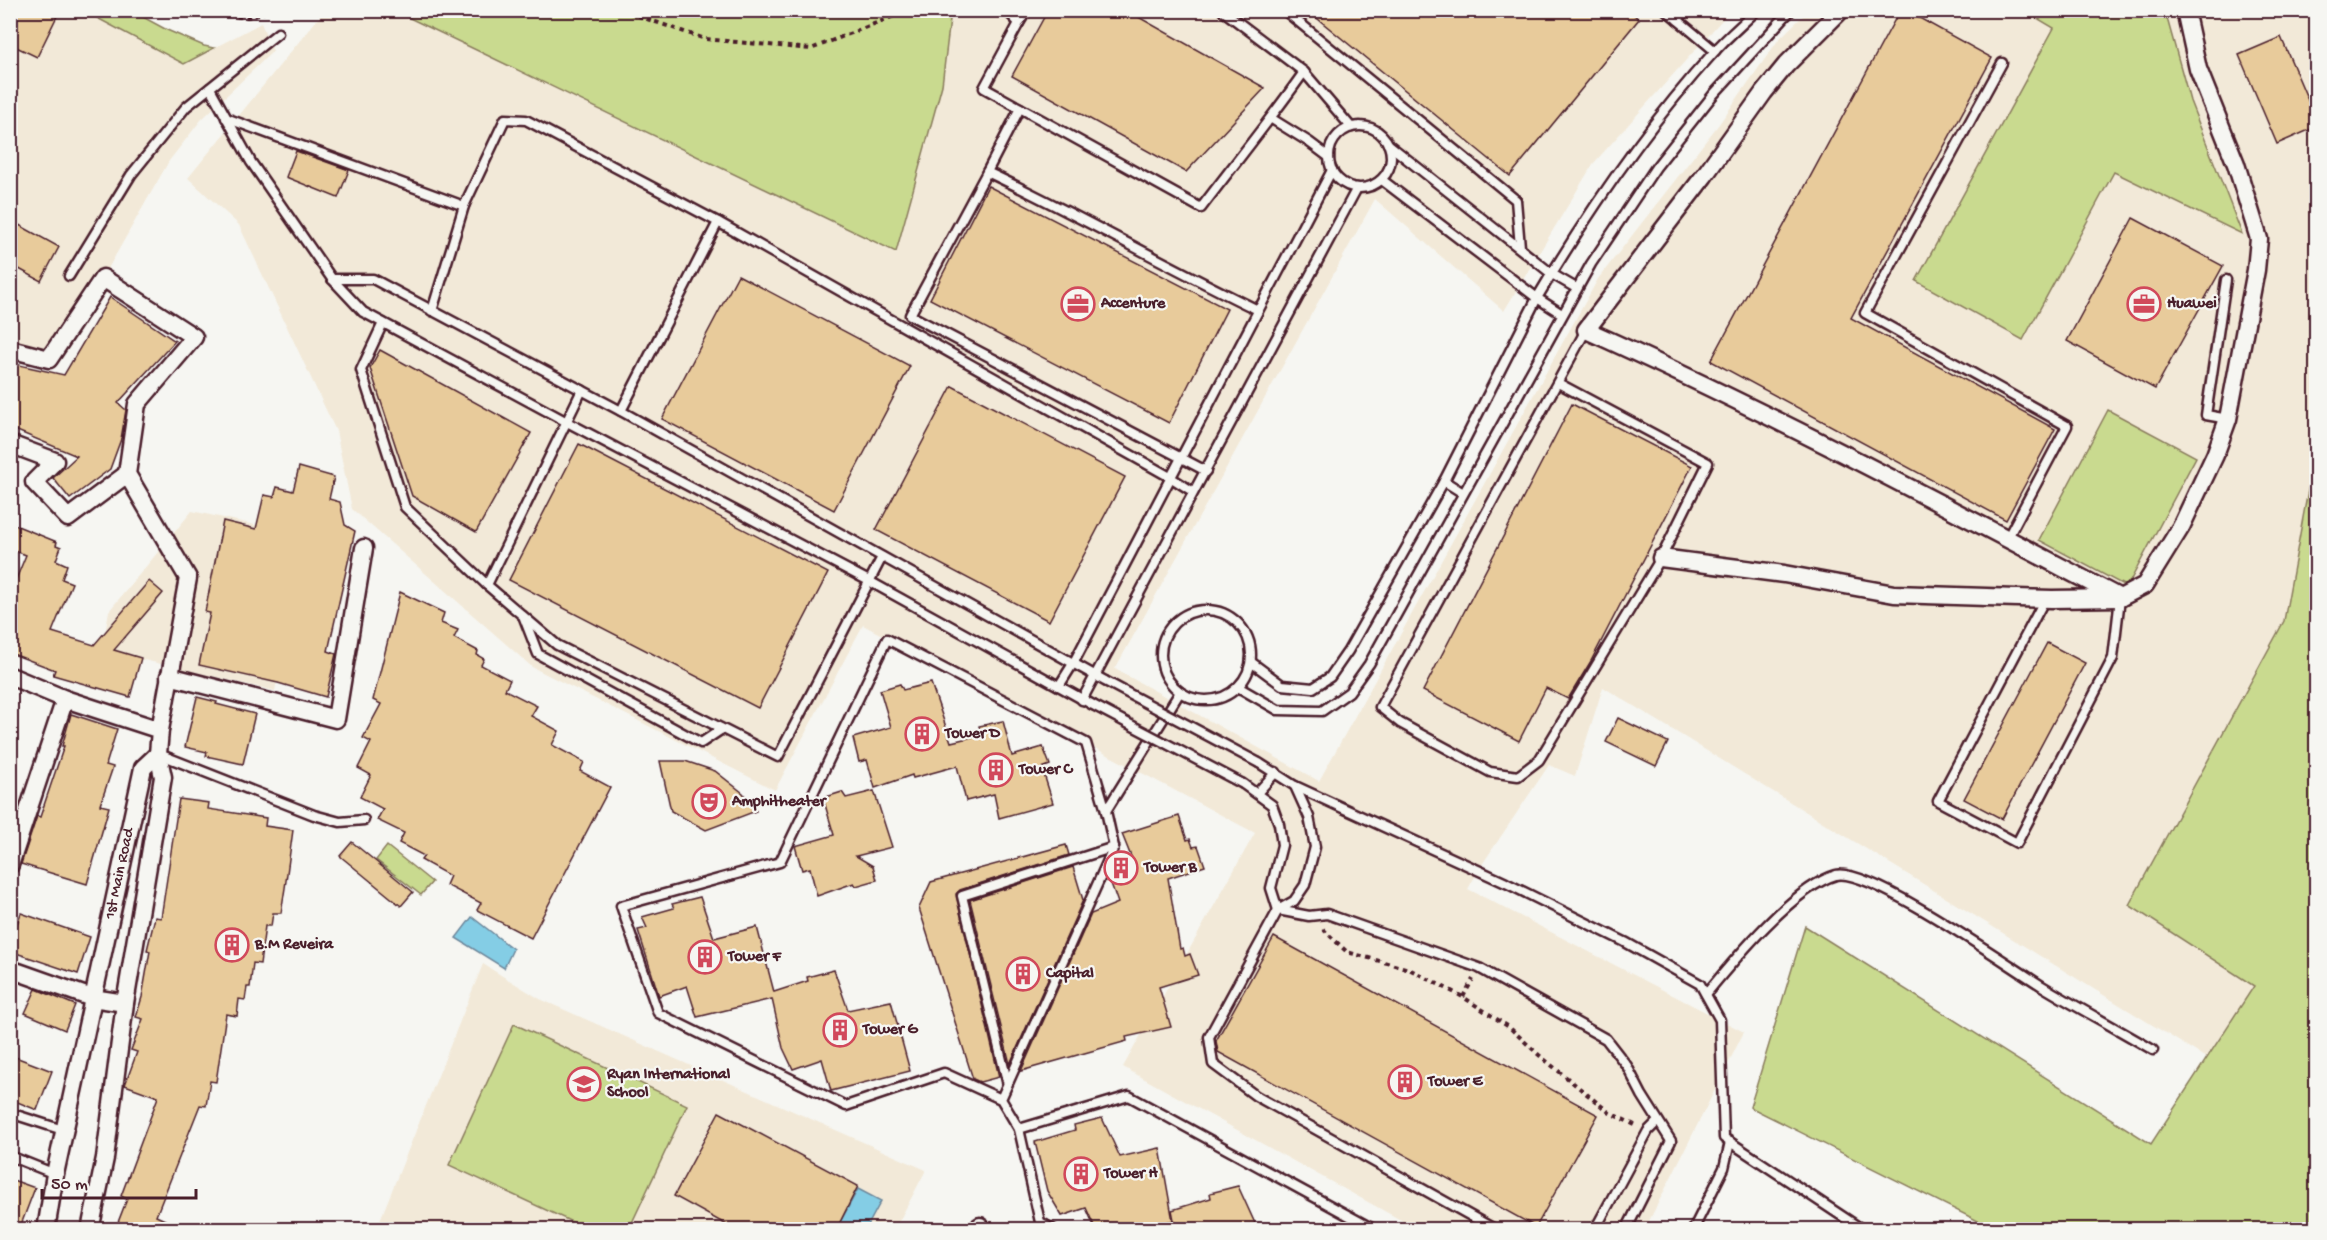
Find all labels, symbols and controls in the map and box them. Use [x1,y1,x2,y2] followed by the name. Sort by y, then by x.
[1060,286,1096,322] office icon: Accenture
[2126,286,2162,322] office icon: Huawei
[1100,295,1166,314] place label: Accenture
[2167,295,2217,314] place label: Huawei
[904,716,940,752] building icon: Tower D
[943,725,1001,744] place label: Tower D
[978,752,1014,788] building icon: Tower C
[1017,761,1074,780] place label: Tower C
[691,784,727,820] theatre icon: Amphitheater
[731,793,828,812] place label: Amphitheater
[101,825,140,922] street label: 1st Main Road
[1103,850,1139,886] building icon: Tower B
[1142,859,1198,878] place label: Tower B
[214,927,250,963] building icon: B.M Reveira
[254,936,334,955] place label: B.M Reveira
[687,939,723,975] building icon: Tower F
[726,948,783,967] place label: Tower F
[1005,956,1041,992] building icon: Capital
[1045,965,1094,984] place label: Capital
[822,1012,858,1048] building icon: Tower G
[861,1021,919,1040] place label: Tower G
[1387,1064,1423,1100] building icon: Tower E
[566,1066,602,1102] school or university icon: Ryan International School
[606,1066,731,1103] place label: Ryan International School
[1426,1073,1484,1092] place label: Tower E
[1063,1156,1099,1192] building icon: Tower H
[42,1162,196,1200] scale bar
[1102,1165,1159,1184] place label: Tower H
[51,1175,88,1196] text: 50 m

